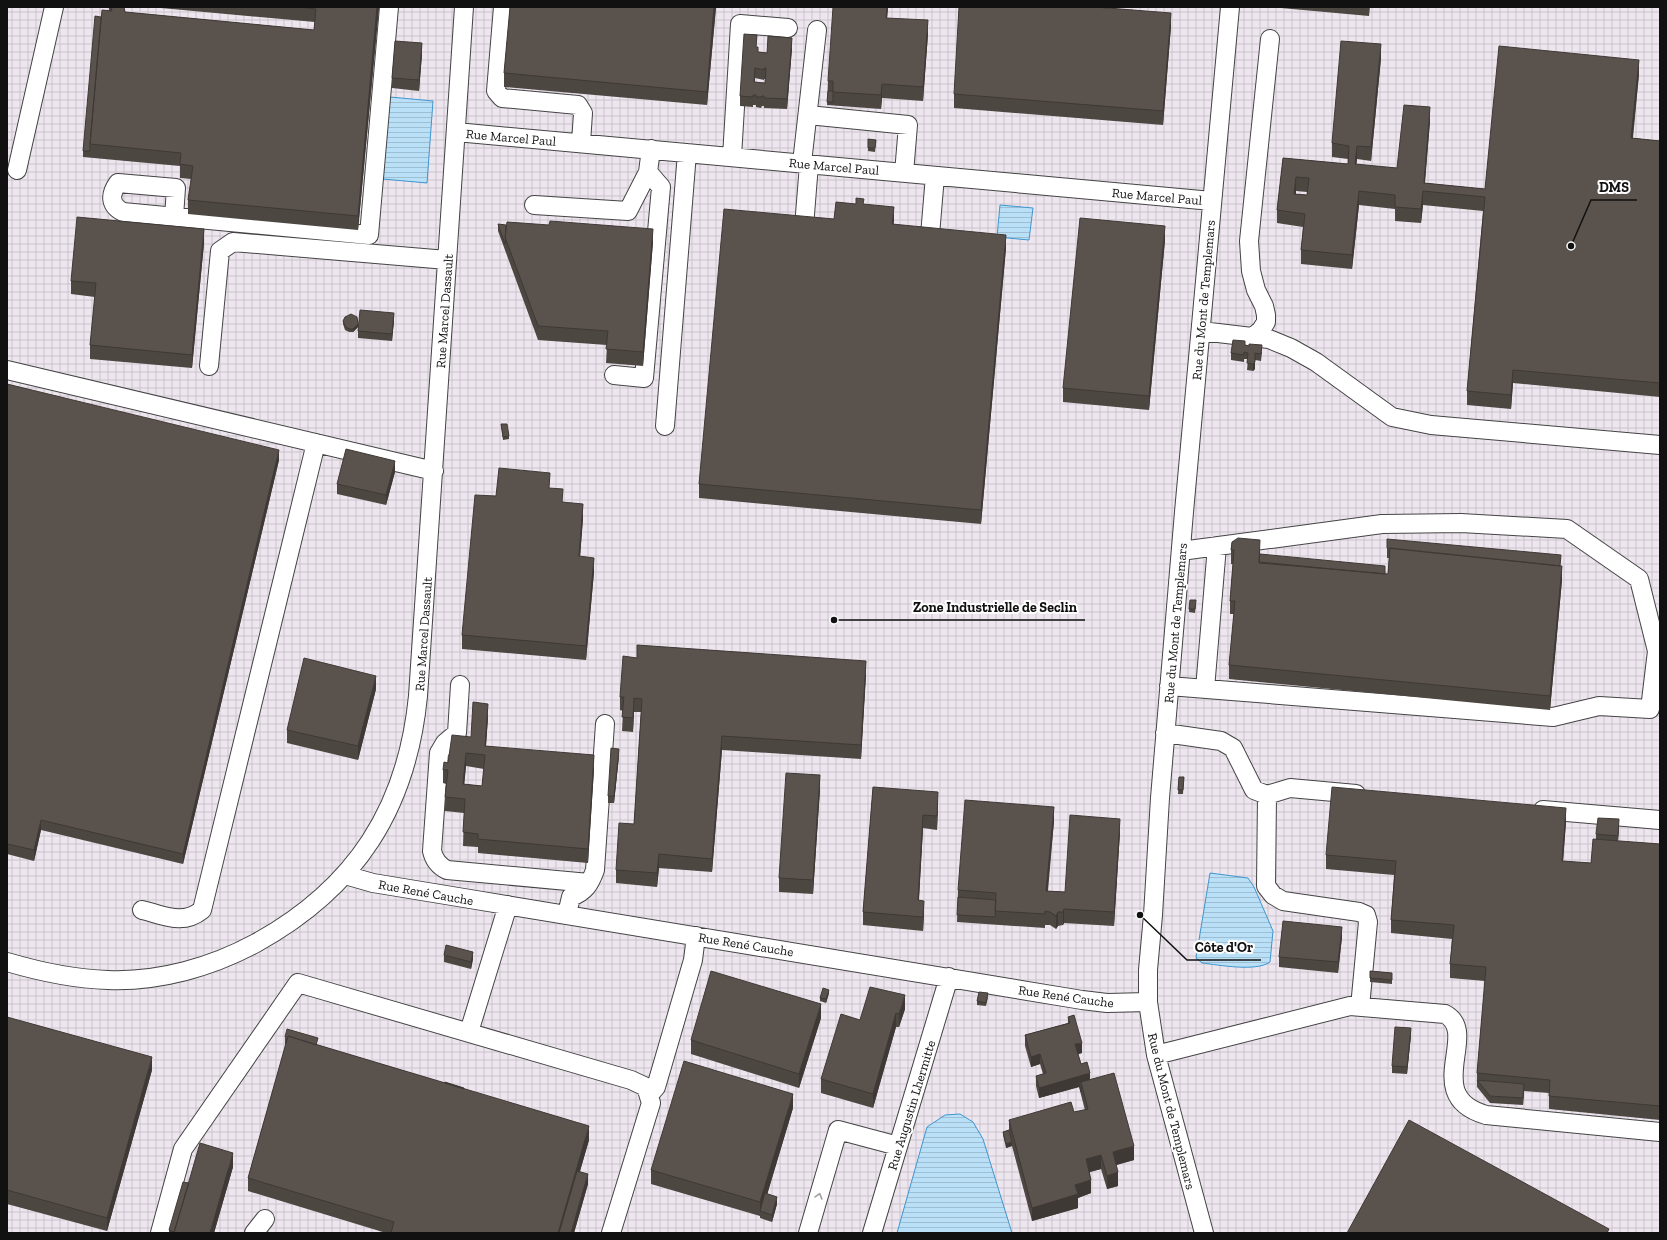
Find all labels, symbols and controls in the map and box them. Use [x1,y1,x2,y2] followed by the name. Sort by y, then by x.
[465,126,557,149] street label: Rue Marcel Paul
[788,155,880,178] street label: Rue Marcel Paul
[1591,174,1637,200] callout: DMS
[1599,179,1629,196] text: DMS
[1111,185,1203,208] street label: Rue Marcel Paul
[1189,219,1218,381] street label: Rue du Mont de Templemars
[433,253,456,369] street label: Rue Marcel Dassault
[1161,542,1190,704] street label: Rue du Mont de Templemars
[412,576,435,692] street label: Rue Marcel Dassault
[905,594,1085,620] callout: Zone Industrielle de Seclin
[913,599,1078,616] text: Zone Industrielle de Seclin
[377,877,475,908] street label: Rue René Cauche
[697,930,795,959] street label: Rue René Cauche
[1187,934,1261,960] callout: Côte d'Or
[1195,939,1253,956] text: Côte d'Or
[1017,982,1115,1011] street label: Rue René Cauche
[1145,1031,1198,1191] street label: Rue du Mont de Templemars
[885,1038,938,1172] street label: Rue Augustin Lhermitte
[814,1192,823,1199] one-way arrow

